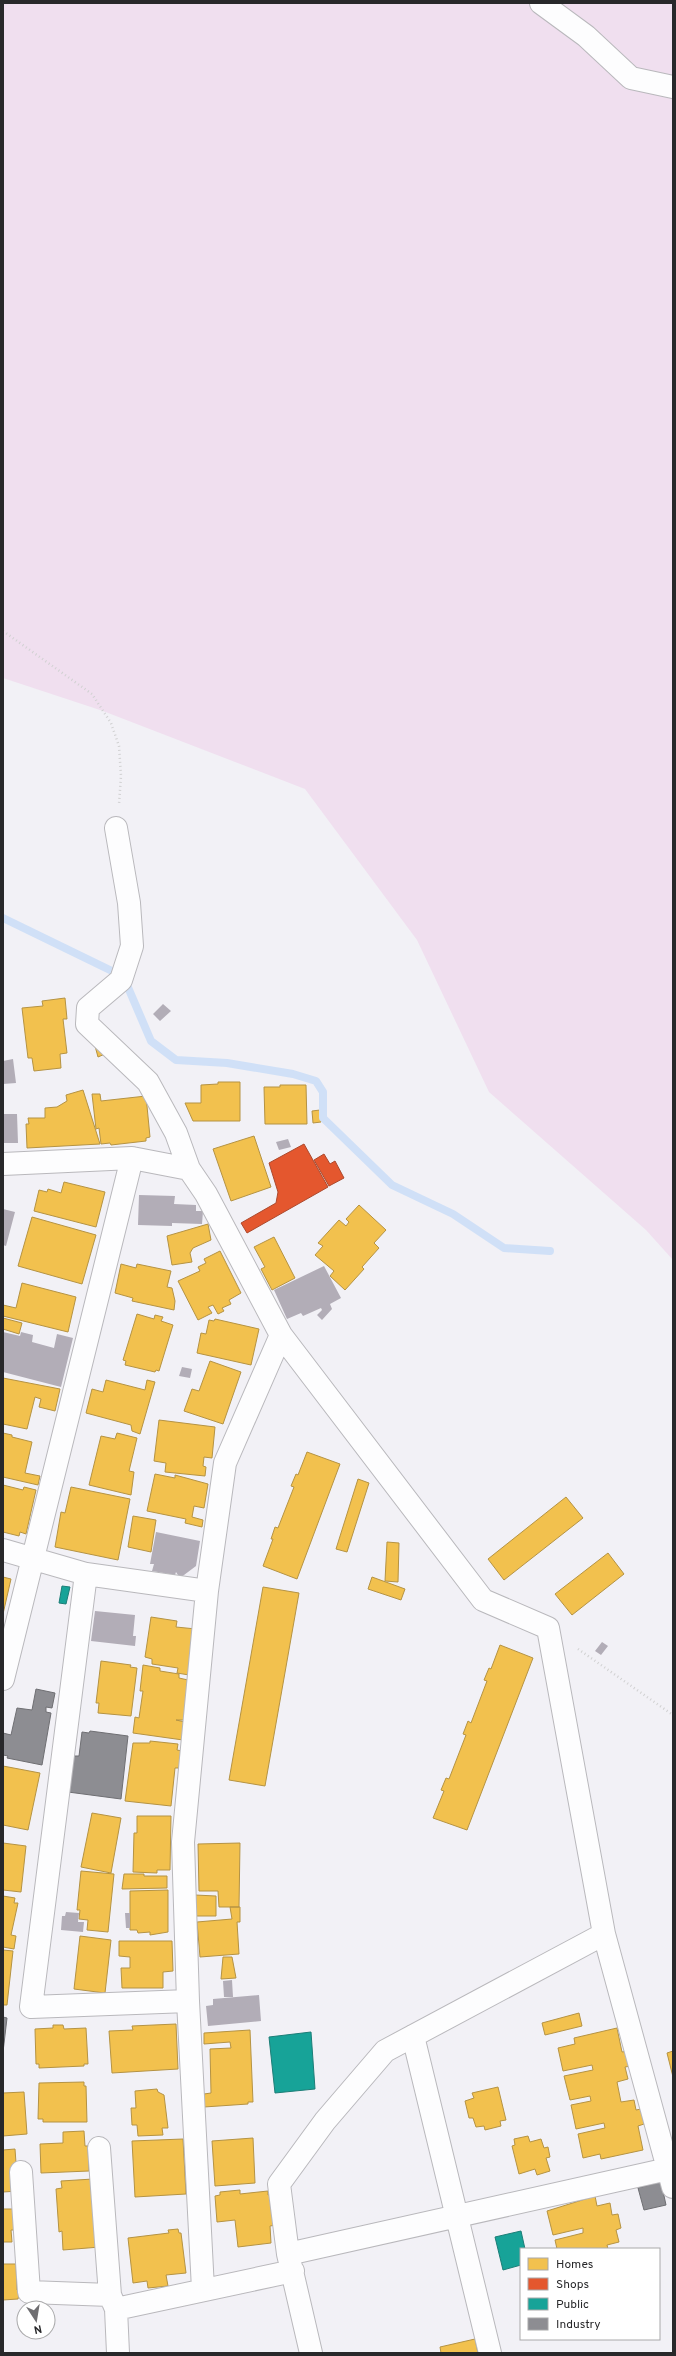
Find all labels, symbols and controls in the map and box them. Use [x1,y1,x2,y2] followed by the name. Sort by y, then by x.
[520,2248,660,2340] legend
[556,2257,593,2273] text: Homes
[556,2277,589,2293] text: Shops
[556,2297,589,2313] text: Public
[16,2300,56,2340] north arrow
[556,2317,601,2333] text: Industry
[33,2321,43,2336] text: N

